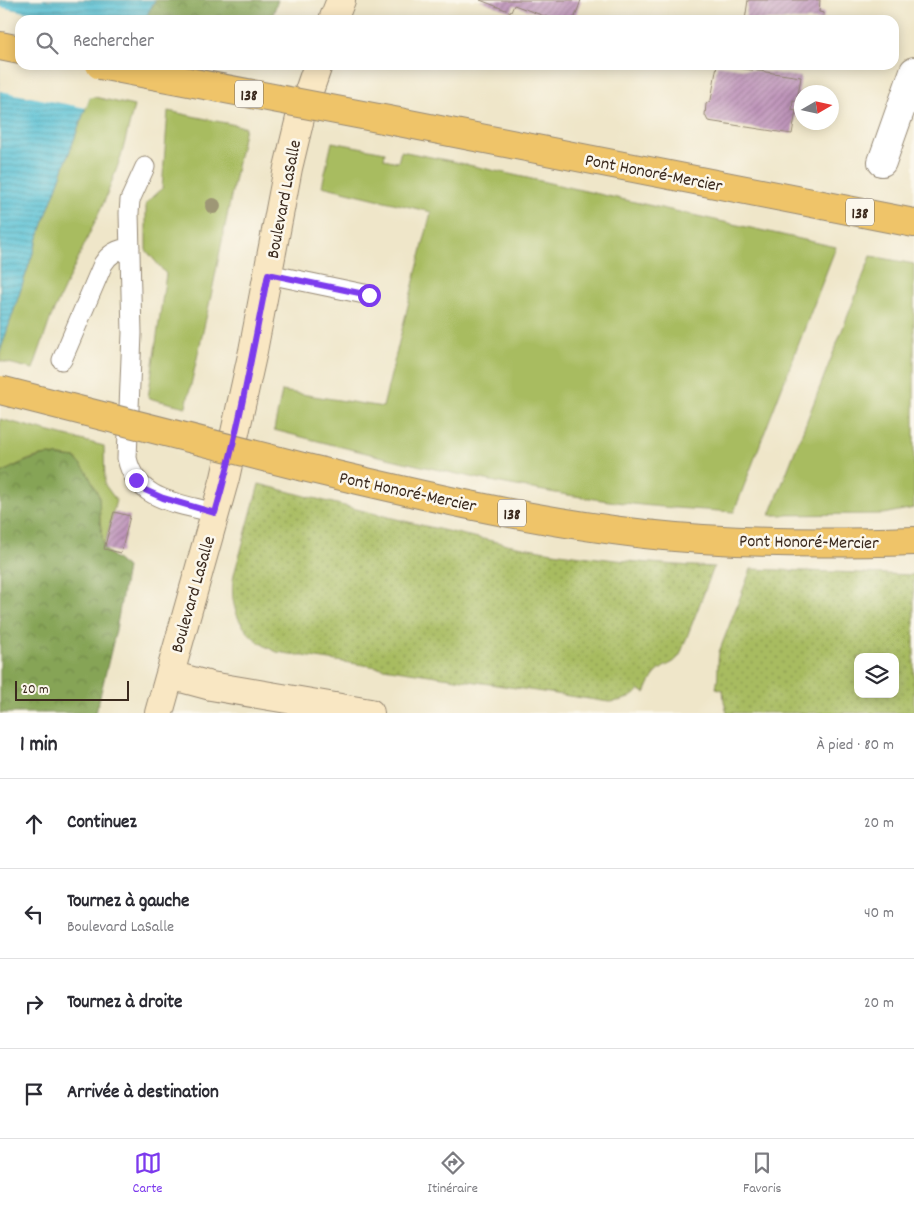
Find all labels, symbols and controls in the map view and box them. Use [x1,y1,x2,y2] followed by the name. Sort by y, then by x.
[15,15,899,70] search box
[33,29,61,57] icon: search
[73,29,154,56] text: Rechercher
[235,80,263,108] road number: 138
[794,85,839,130] north arrow
[262,138,309,261] street label: Boulevard LaSalle
[583,149,725,200] street label: Pont Honoré-Mercier
[846,198,874,226] road number: 138
[358,284,381,307] route start
[337,467,479,520] street label: Pont Honoré-Mercier
[125,469,148,492] route end
[498,499,526,526] road number: 138
[739,530,879,557] street label: Pont Honoré-Mercier
[166,533,223,656] street label: Boulevard LaSalle
[854,653,899,698] map controls
[854,653,899,698] button: layers
[15,678,129,701] scale bar
[22,680,49,700] text: 20 m
[20,731,57,761] text: 1 min
[816,734,894,757] text: À pied · 80 m
[20,810,48,838] icon: ahead
[67,810,137,837] text: Continuez
[864,812,894,835] text: 20 m
[67,889,189,916] text: Tournez à gauche
[20,900,48,928] icon: left
[864,902,894,925] text: 40 m
[67,916,174,939] text: Boulevard LaSalle
[20,990,48,1018] icon: right
[67,990,182,1017] text: Tournez à droite
[864,992,894,1015] text: 20 m
[20,1080,48,1108] icon: arrive
[67,1080,219,1107] text: Arrivée à destination
[133,1149,163,1199] tab: Carte
[428,1149,478,1199] tab: Itinéraire
[743,1149,781,1199] tab: Favoris

